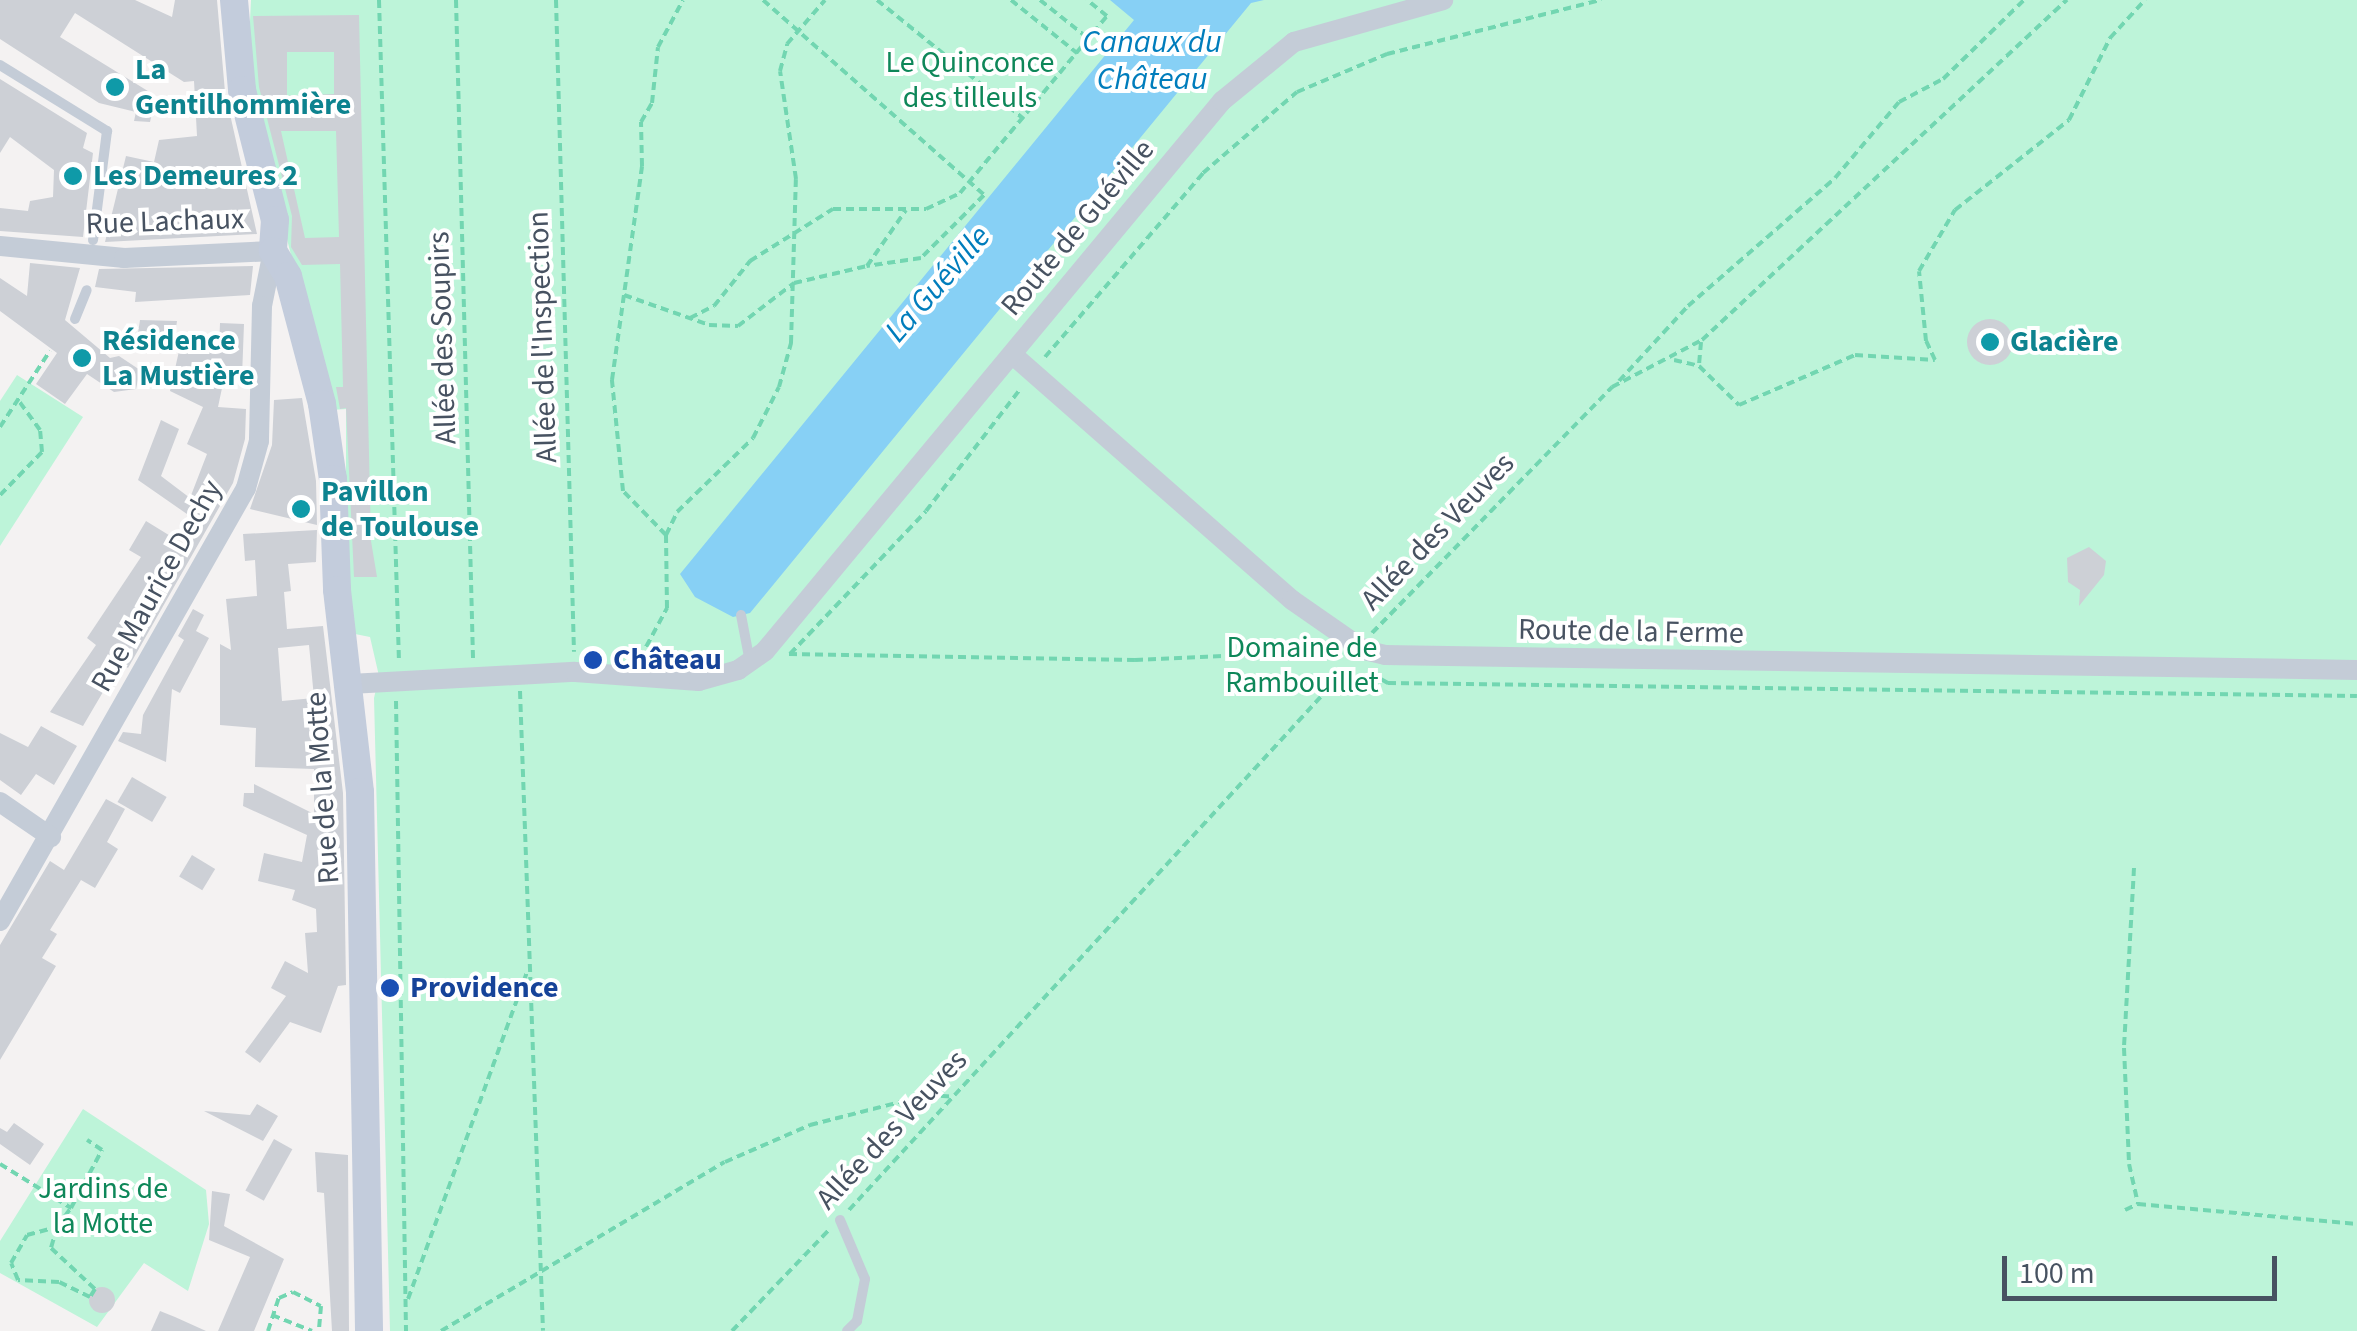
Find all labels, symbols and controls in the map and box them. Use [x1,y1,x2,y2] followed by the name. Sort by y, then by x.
[1082,24,1222,99] water label: Canaux du Château
[886,45,1054,116] park label: Le Quinconce des tilleuls
[135,52,351,122] place label: La Gentilhommière
[104,76,126,98] marker: La Gentilhommière
[994,133,1162,323] street label: Route de Guéville
[93,158,298,194] place label: Les Demeures 2
[62,165,84,187] marker: Les Demeures 2
[85,201,245,243] street label: Rue Lachaux
[521,210,565,464] street label: Allée de l'Inspection
[877,218,999,350] water label: La Guéville
[421,231,465,445] street label: Allée des Soupirs
[102,323,254,394] place label: Résidence La Mustière
[2010,324,2119,360] place label: Glacière
[1979,331,2001,353] marker: Glacière
[71,347,93,369] marker: Résidence La Mustière
[1354,446,1522,618] street label: Allée des Veuves
[84,474,230,698] street label: Rue Maurice Dechy
[321,474,479,544] place label: Pavillon de Toulouse
[290,498,312,520] marker: Pavillon de Toulouse
[1518,612,1744,652] street label: Route de la Ferme
[1225,630,1379,700] park label: Domaine de Rambouillet
[613,642,722,678] place label: Château
[582,649,604,671] marker: Château
[298,691,348,885] street label: Rue de la Motte
[410,970,559,1006] place label: Providence
[379,977,401,999] marker: Providence
[809,1043,975,1217] street label: Allée des Veuves
[38,1171,168,1242] park label: Jardins de la Motte
[2007,1236,2282,1298] scale bar
[2019,1252,2095,1295] text: 100 m

